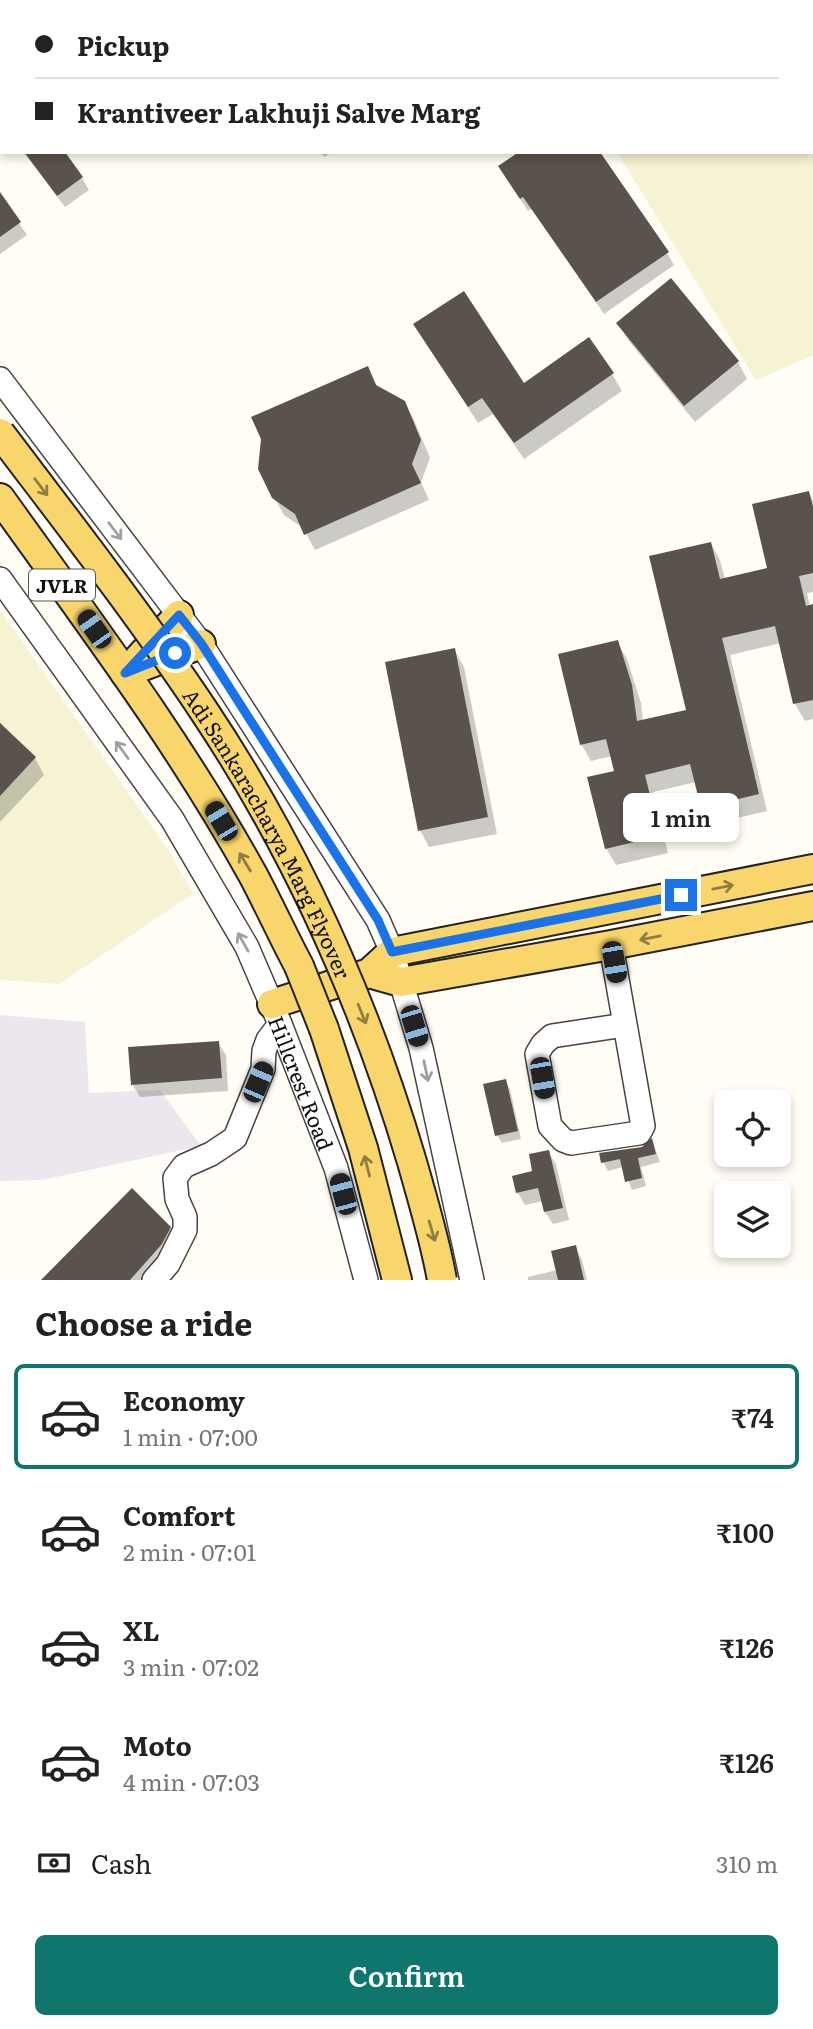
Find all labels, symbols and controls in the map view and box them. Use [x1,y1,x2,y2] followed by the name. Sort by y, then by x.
[77,25,169,64] text: Pickup
[77,92,480,131] text: Krantiveer Lakhuji Salve Marg
[34,477,48,496] one-way arrow
[108,521,123,539] one-way arrow
[29,570,95,600] road number: JVLR
[74,606,115,652] car
[159,637,191,669] route start
[177,681,360,983] street label: Adi Sankaracharya Marg Flyover
[115,741,129,760] one-way arrow
[623,794,739,842] callout: 1 min
[202,798,241,844] car
[651,800,711,834] text: 1 min
[238,852,252,872] one-way arrow
[665,879,697,911] route end
[711,879,734,893] one-way arrow
[639,931,662,945] one-way arrow
[236,932,249,953] one-way arrow
[601,939,628,985] car
[356,1003,369,1025] one-way arrow
[398,1003,431,1049] car
[262,1010,343,1154] street label: Hillcrest Road
[529,1055,556,1101] car
[241,1059,276,1105] car
[419,1059,433,1082] one-way arrow
[714,1090,791,1258] map controls
[714,1090,791,1167] button: locate
[360,1156,373,1178] one-way arrow
[328,1171,359,1217] car
[714,1181,791,1258] button: layers
[426,1220,439,1242] one-way arrow
[35,1298,252,1346] text: Choose a ride
[123,1380,245,1419] text: Economy
[39,1385,102,1448] icon: car
[731,1397,774,1436] text: ₹74
[123,1419,258,1453] text: 1 min · 07:00
[123,1495,235,1534] text: Comfort
[39,1500,102,1563] icon: car
[716,1512,774,1551] text: ₹100
[123,1534,256,1568] text: 2 min · 07:01
[123,1610,160,1649] text: XL
[39,1615,102,1678] icon: car
[719,1627,774,1666] text: ₹126
[123,1649,259,1683] text: 3 min · 07:02
[123,1725,192,1764] text: Moto
[39,1730,102,1793] icon: car
[719,1742,774,1781] text: ₹126
[123,1764,260,1798] text: 4 min · 07:03
[91,1843,152,1882] text: Cash
[35,1844,73,1882] icon: cash
[716,1846,778,1880] text: 310 m
[35,1935,778,2015] button: Confirm

